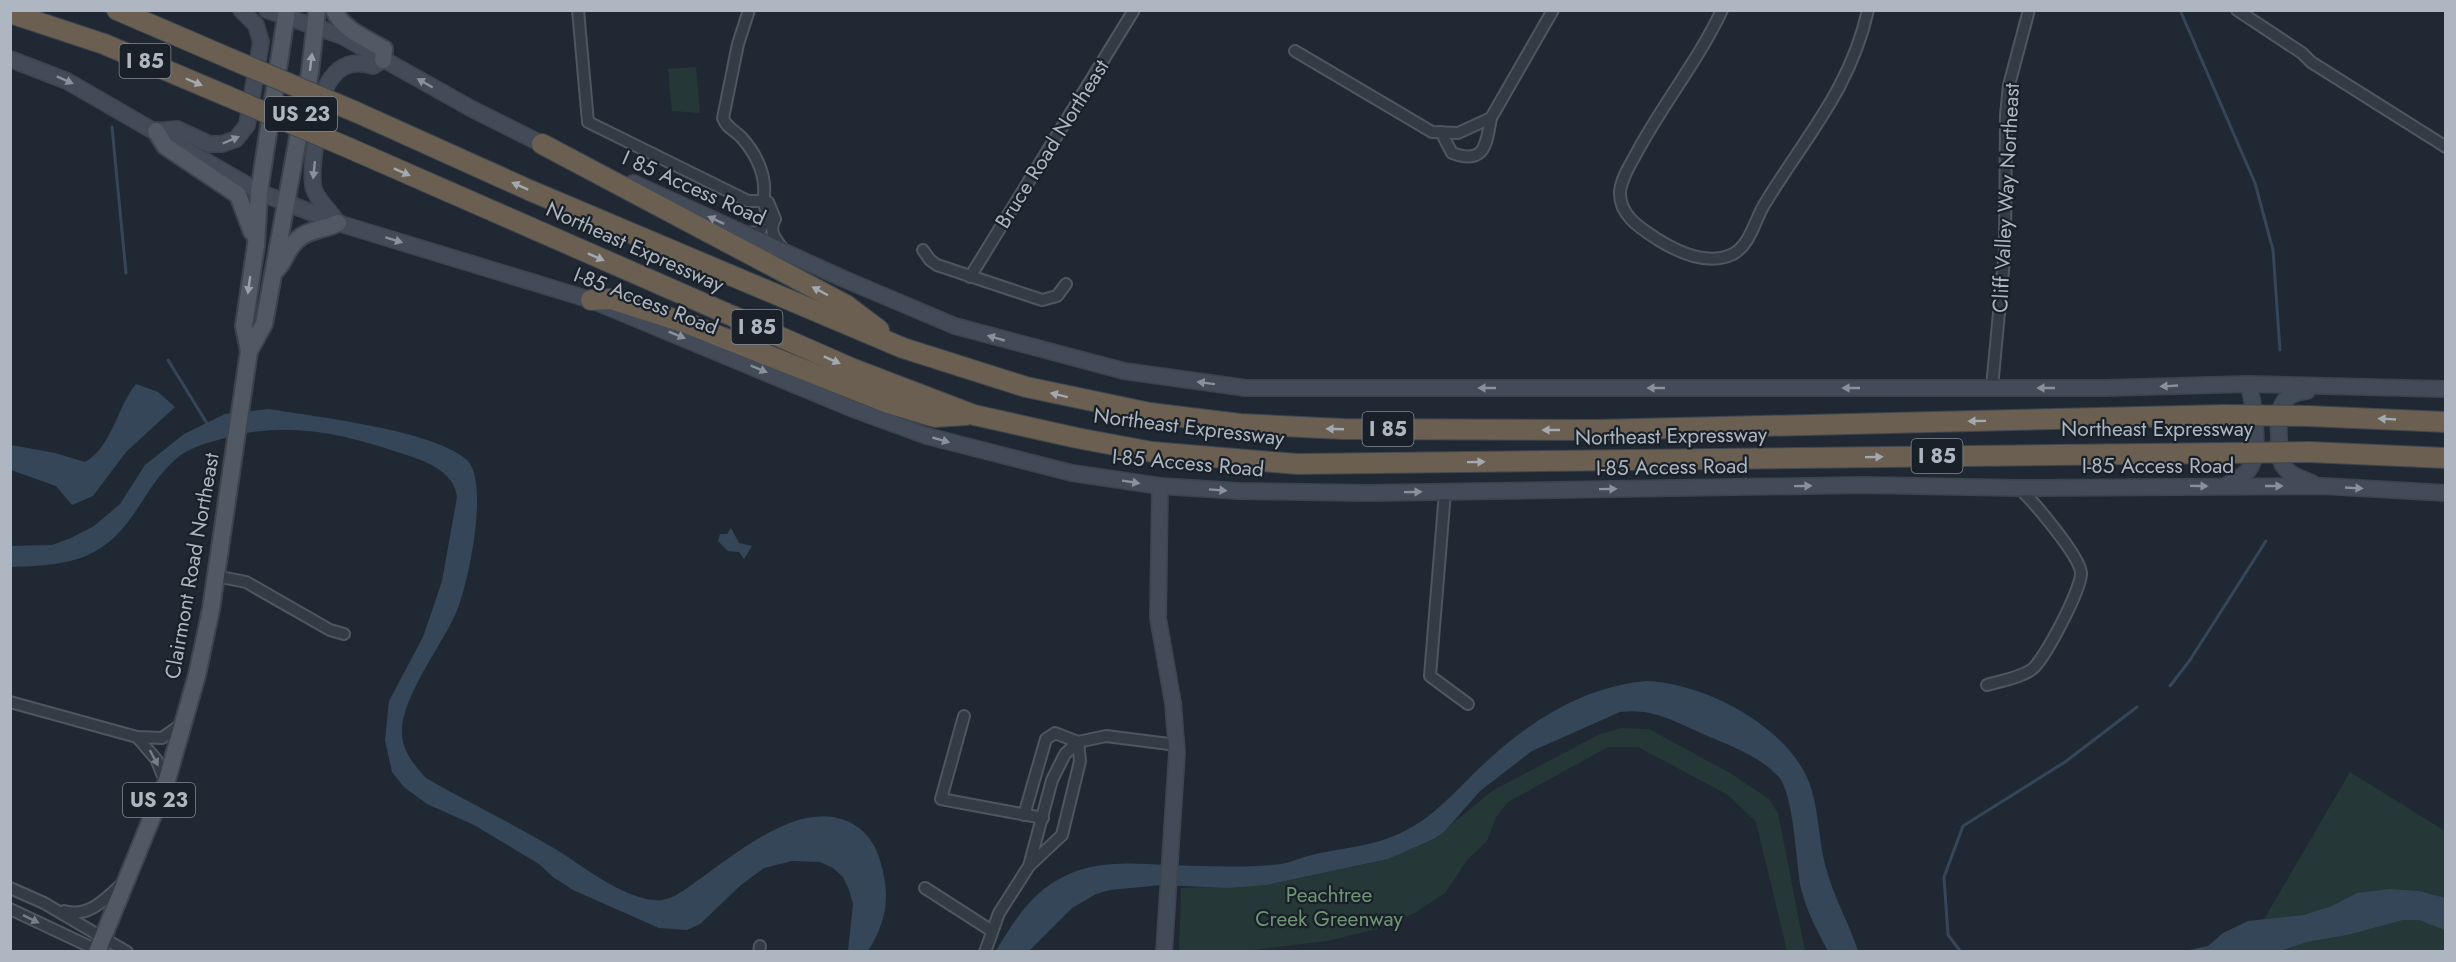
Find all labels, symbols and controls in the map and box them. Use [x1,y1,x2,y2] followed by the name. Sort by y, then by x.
[120,44,170,78] road number: I 85
[306,52,316,71] one-way arrow
[988,54,1116,234] street label: Bruce Road Northeast
[56,76,73,85] one-way arrow
[186,77,204,87] one-way arrow
[417,78,433,89] one-way arrow
[1985,82,2027,314] street label: Cliff Valley Way Northeast
[265,97,337,131] road number: US 23
[222,135,240,145] one-way arrow
[617,143,771,233] street label: I 85 Access Road
[309,160,319,179] one-way arrow
[393,167,411,177] one-way arrow
[511,181,529,191] one-way arrow
[541,194,730,300] street label: Northeast Expressway
[707,216,724,225] one-way arrow
[385,236,403,245] one-way arrow
[587,252,604,261] one-way arrow
[569,260,723,342] street label: I-85 Access Road
[245,276,254,295] one-way arrow
[811,286,828,296] one-way arrow
[732,310,783,344] road number: I 85
[668,331,686,340] one-way arrow
[987,332,1005,342] one-way arrow
[823,355,841,365] one-way arrow
[751,364,769,374] one-way arrow
[1197,379,1216,388] one-way arrow
[2159,381,2178,390] one-way arrow
[1478,383,1497,393] one-way arrow
[1647,383,1666,393] one-way arrow
[1842,383,1861,393] one-way arrow
[2037,383,2056,393] one-way arrow
[1050,390,1068,400] one-way arrow
[1092,400,1287,454] street label: Northeast Expressway
[1362,412,1414,446] road number: I 85
[2061,414,2254,444] street label: Northeast Expressway
[2378,415,2397,424] one-way arrow
[1968,416,1987,426] one-way arrow
[1575,419,1768,453] street label: Northeast Expressway
[1326,424,1345,433] one-way arrow
[1542,425,1561,435] one-way arrow
[932,436,950,445] one-way arrow
[1912,439,1962,473] road number: I 85
[1111,441,1265,485] street label: I-85 Access Road
[157,451,227,681] street label: Clairmont Road Northeast
[1596,451,1748,483] street label: I-85 Access Road
[2082,451,2234,481] street label: I-85 Access Road
[1865,452,1884,462] one-way arrow
[1467,457,1486,467] one-way arrow
[1122,477,1141,486] one-way arrow
[1793,481,1812,491] one-way arrow
[2189,481,2208,491] one-way arrow
[2264,481,2283,491] one-way arrow
[2344,483,2363,493] one-way arrow
[1598,484,1617,494] one-way arrow
[1209,485,1228,494] one-way arrow
[1404,488,1423,497] one-way arrow
[149,750,159,767] one-way arrow
[123,783,195,817] road number: US 23
[1255,880,1404,934] park label: Peachtree Creek Greenway
[23,914,40,923] one-way arrow

